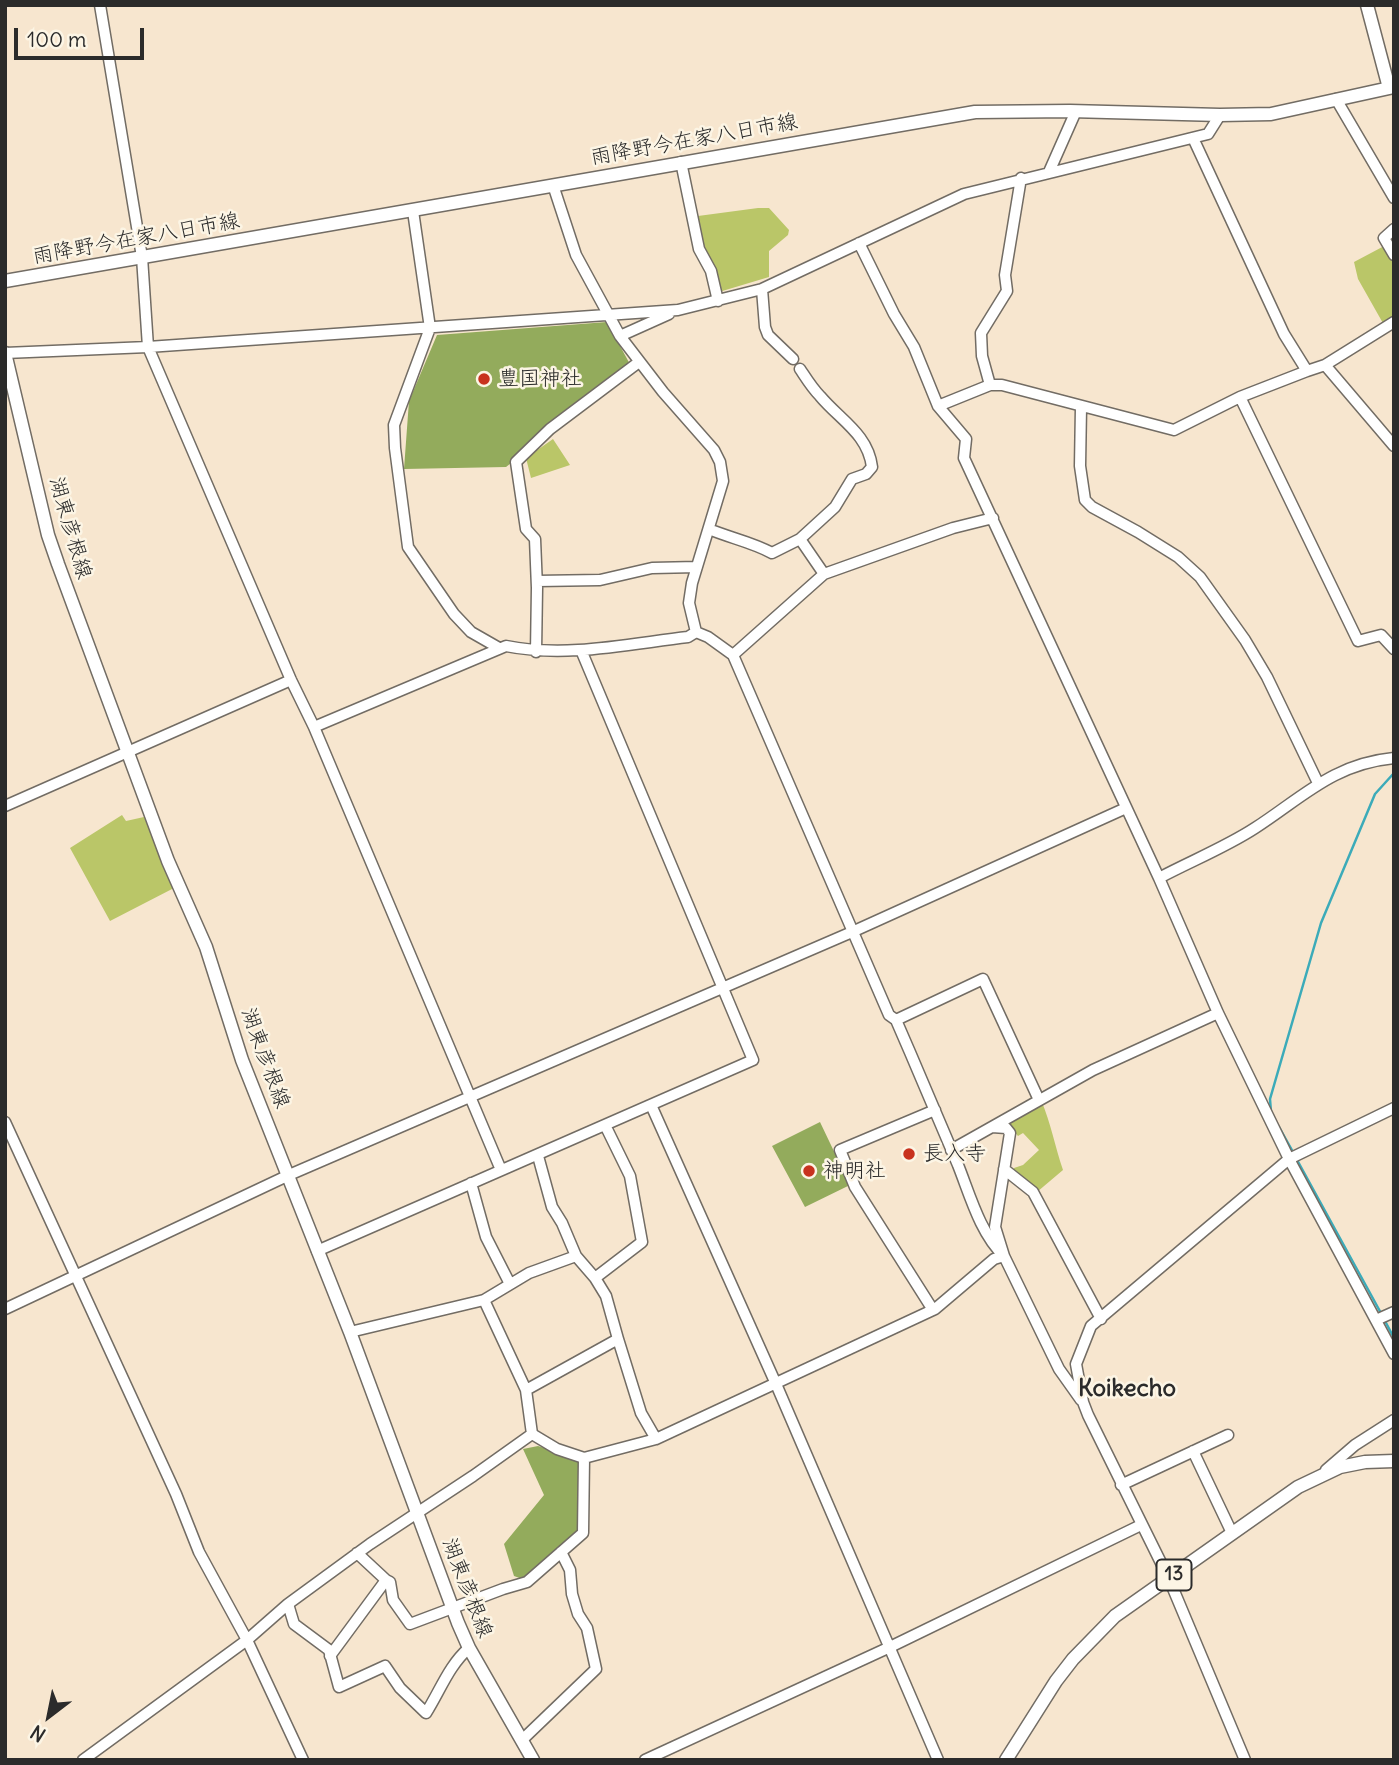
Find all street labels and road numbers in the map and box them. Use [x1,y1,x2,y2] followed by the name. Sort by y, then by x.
[588,109,800,171] street label: 雨降野今在家八日市線
[30,208,242,270] street label: 雨降野今在家八日市線
[43,474,97,582] street label: 湖東彦根線
[235,1004,295,1112] street label: 湖東彦根線
[436,1534,498,1642] street label: 湖東彦根線
[1156,1560,1192,1590] road number: 13

